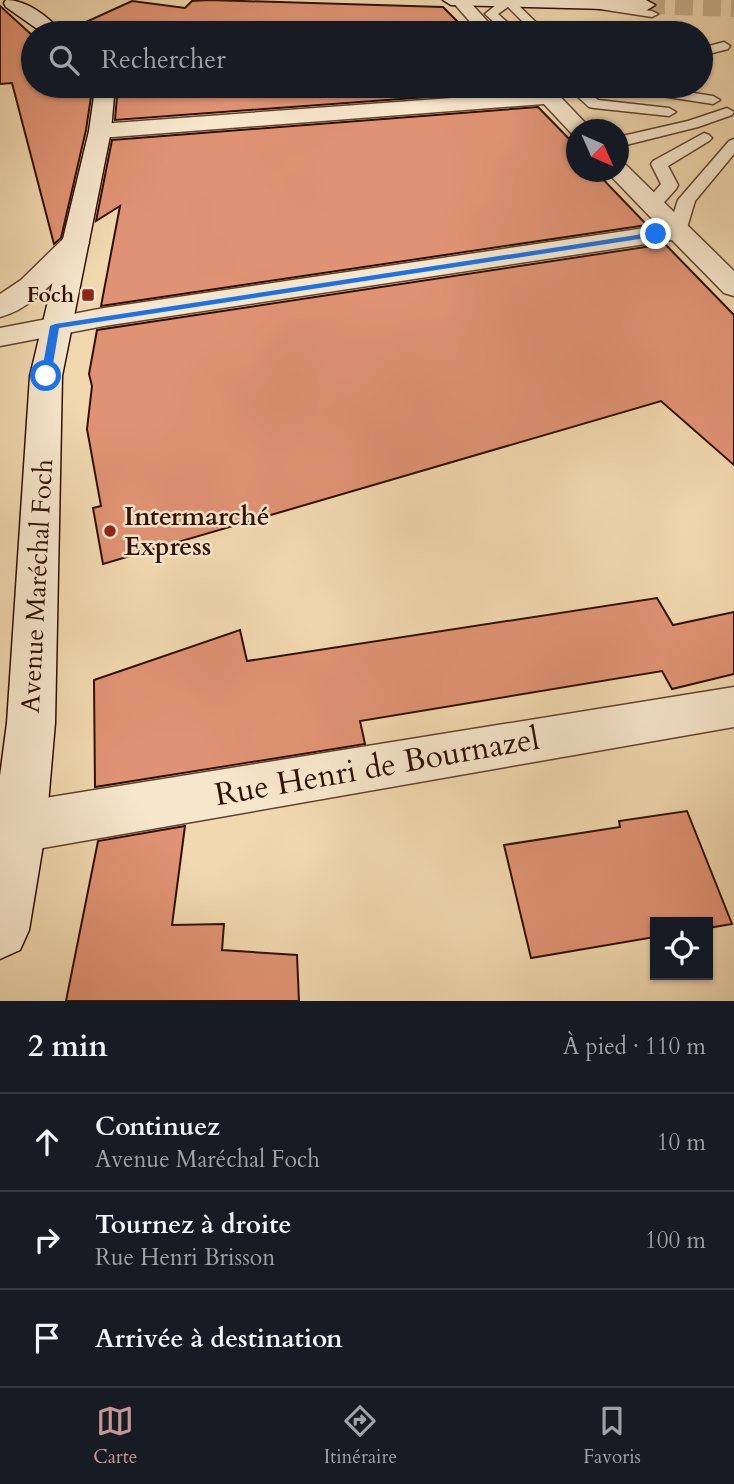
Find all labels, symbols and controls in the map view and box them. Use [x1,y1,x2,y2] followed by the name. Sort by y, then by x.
[21,21,713,98] search box
[45,41,83,79] icon: search
[101,42,226,77] text: Rechercher
[566,119,629,182] north arrow
[640,218,671,249] route end
[27,281,74,310] place label: Foch
[80,287,96,303] marker: Foch
[30,360,61,391] route start
[13,458,61,714] street label: Avenue Maréchal Foch
[124,499,270,564] place label: Intermarché Express
[102,523,118,539] marker: Intermarché Express
[211,717,543,817] street label: Rue Henri de Bournazel
[650,917,713,980] map controls
[650,917,713,980] button: locate
[28,1026,108,1067] text: 2 min
[563,1031,706,1062] text: À pied · 110 m
[95,1109,220,1144] text: Continuez
[28,1123,66,1161] icon: ahead
[657,1127,706,1158] text: 10 m
[95,1144,320,1175] text: Avenue Maréchal Foch
[95,1207,291,1242] text: Tournez à droite
[28,1221,66,1259] icon: right
[645,1225,706,1256] text: 100 m
[95,1242,275,1273] text: Rue Henri Brisson
[28,1319,66,1357] icon: arrive
[95,1321,343,1356] text: Arrivée à destination
[93,1402,137,1470] tab: Carte
[324,1402,397,1470] tab: Itinéraire
[583,1402,641,1470] tab: Favoris

